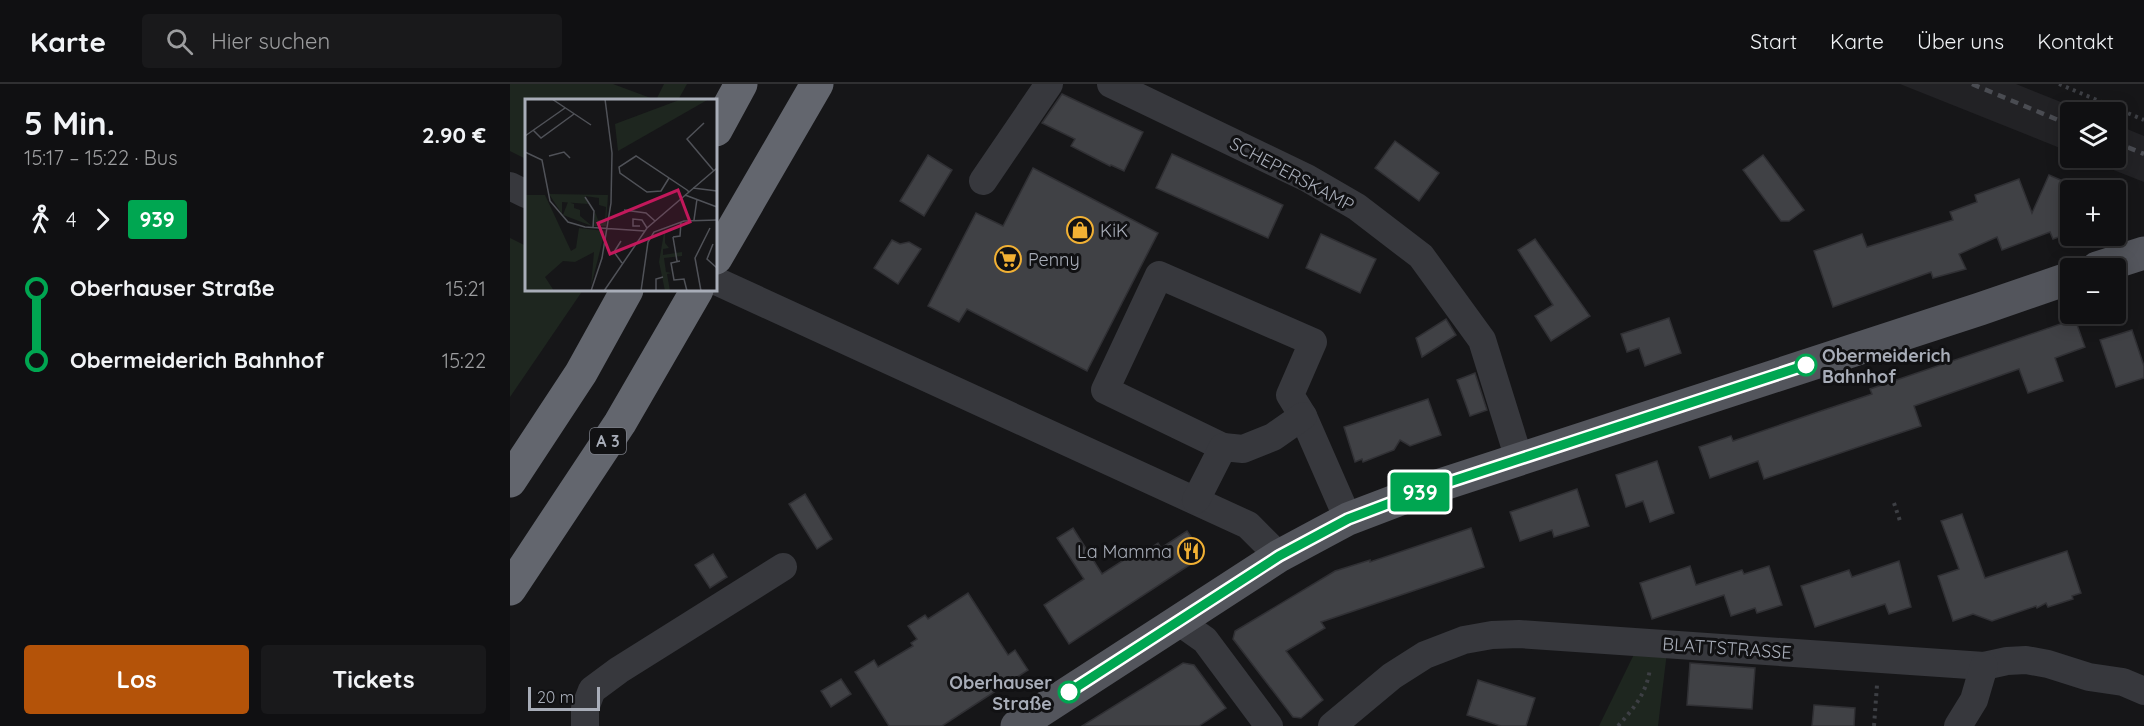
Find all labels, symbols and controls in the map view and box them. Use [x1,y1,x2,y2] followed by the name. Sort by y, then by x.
[142,14,562,68] search box
[30,24,106,59] text: Karte
[163,25,196,58] icon: search
[211,27,330,55] text: Hier suchen
[1750,28,1797,54] text: Start
[1830,28,1884,54] text: Karte
[1917,28,2004,54] text: Über uns
[2037,28,2114,54] text: Kontakt
[525,99,717,291] inset map
[24,102,115,143] text: 5 Min.
[2060,102,2126,324] map controls
[2060,102,2126,168] button: layers
[422,121,486,149] text: 2.90 €
[1226,132,1358,216] street label: SCHEPERSKAMP
[24,145,178,170] text: 15:17 – 15:22 · Bus
[2060,180,2126,246] button: +
[24,203,57,236] icon: walk
[86,203,119,236] icon: forward
[140,206,175,232] text: 939
[66,207,77,232] text: 4
[1065,215,1095,245] shop icon: KiK
[1100,219,1128,242] place label: KiK
[993,244,1023,274] supermarket icon: Penny
[1028,248,1080,271] place label: Penny
[2060,258,2126,324] button: −
[70,274,275,302] text: Oberhauser Straße
[445,276,486,301] text: 15:21
[1822,344,1951,388] place label: Obermeiderich Bahnhof
[70,346,324,374] text: Obermeiderich Bahnhof
[442,348,486,373] text: 15:22
[1795,354,1817,376] marker: Obermeiderich Bahnhof
[590,428,626,454] road number: A 3
[1386,472,1454,512] line badge: 939
[1402,479,1438,505] text: 939
[1176,536,1206,566] restaurant icon: La Mamma
[1077,540,1172,563] place label: La Mamma
[1662,632,1792,664] street label: BLATTSTRASSE
[24,645,249,714] button: Los
[261,645,486,714] button: Tickets
[949,671,1052,715] place label: Oberhauser Straße
[1058,681,1080,703] marker: Oberhauser Straße
[528,684,600,712] scale bar
[537,687,574,707] text: 20 m

